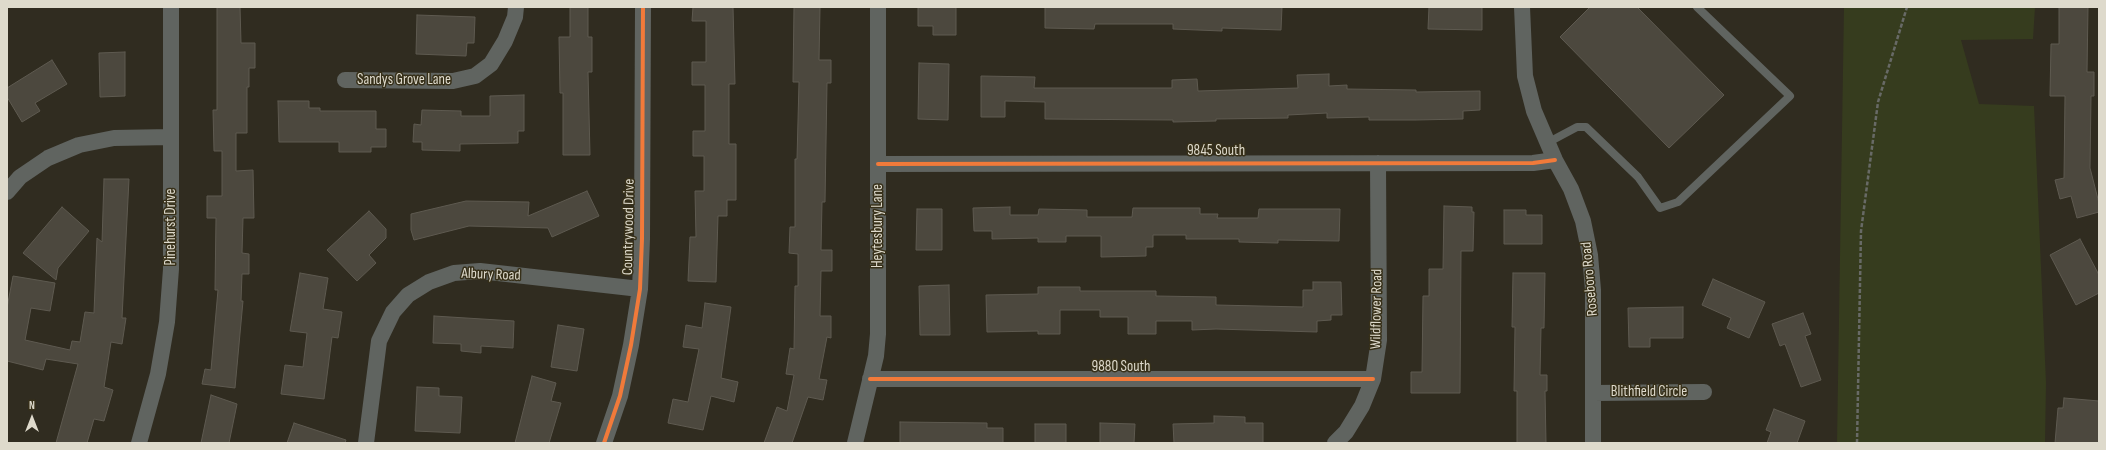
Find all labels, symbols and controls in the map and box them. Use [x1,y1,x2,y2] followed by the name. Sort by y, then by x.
[357,71,451,89] street label: Sandys Grove Lane
[1187,142,1245,160] street label: 9845 South
[619,179,639,275] street label: Countrywood Drive
[869,184,887,268] street label: Heytesbury Lane
[162,189,180,265] street label: Pinehurst Drive
[1578,241,1602,317] street label: Roseboro Road
[461,265,521,285] street label: Albury Road
[1367,269,1387,349] street label: Wildflower Road
[1092,358,1150,376] street label: 9880 South
[1611,383,1687,401] street label: Blithfield Circle
[12,398,52,438] north arrow
[29,399,35,412] text: N

